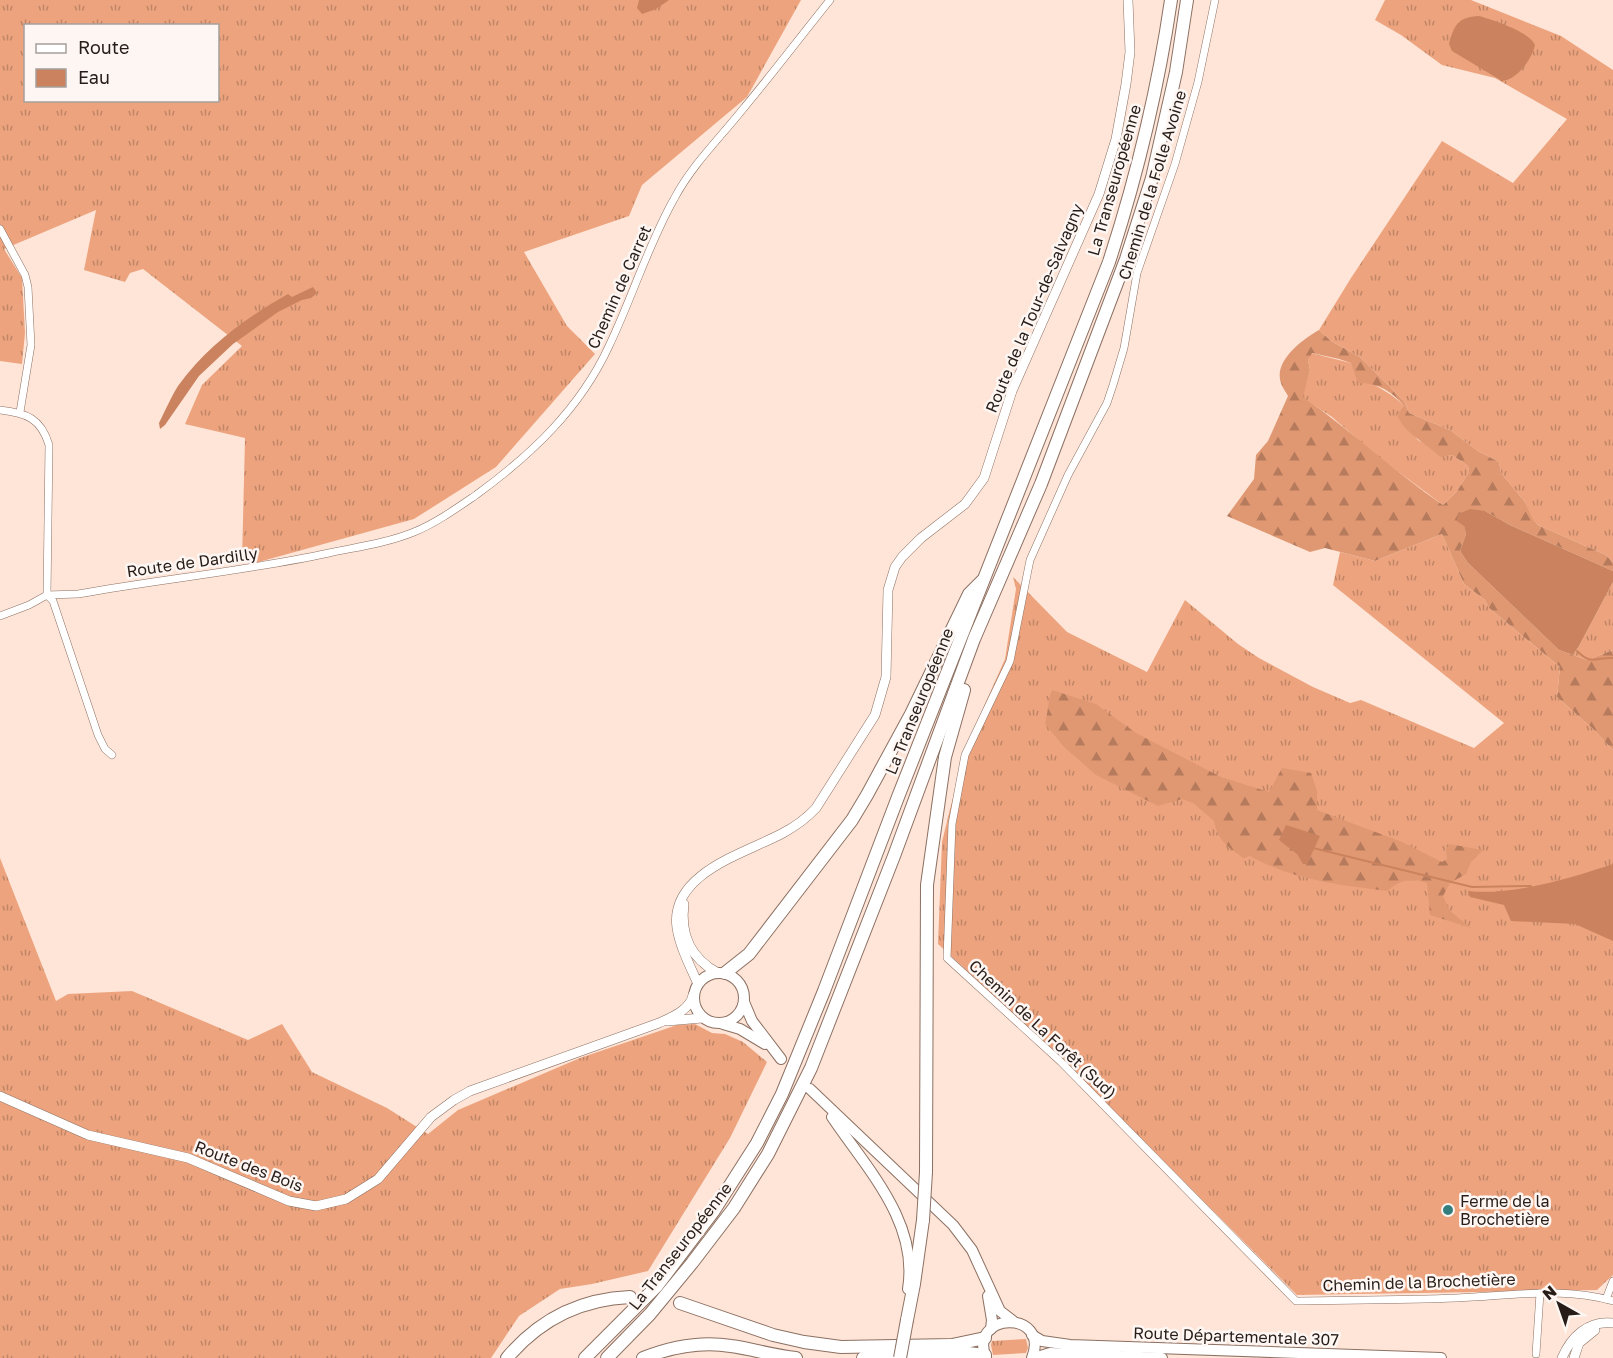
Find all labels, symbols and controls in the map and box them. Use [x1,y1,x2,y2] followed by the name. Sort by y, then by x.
[24,24,219,102] legend
[78,36,129,58] text: Route
[78,66,110,88] text: Eau
[1114,88,1190,282] street label: Chemin de la Folle Avoine
[1083,102,1145,258] street label: La Transeuropéenne
[981,200,1087,416] street label: Route de la Tour-de-Salvagny
[583,222,655,352] street label: Chemin de Carret
[125,543,259,581] street label: Route de Dardilly
[880,625,958,777] street label: La Transeuropéenne
[965,955,1121,1103] street label: Chemin de La Forêt (Sud)
[192,1136,306,1196] street label: Route des Bois
[624,1178,736,1314] street label: La Transeuropéenne
[1460,1191,1550,1229] place label: Ferme de la Brochetière
[1441,1203,1455,1217] marker: Ferme de la Brochetière
[1322,1269,1516,1295] street label: Chemin de la Brochetière
[1529,1274,1589,1334] north arrow
[1538,1281,1560,1304] text: N
[1133,1322,1339,1350] street label: Route Départementale 307

